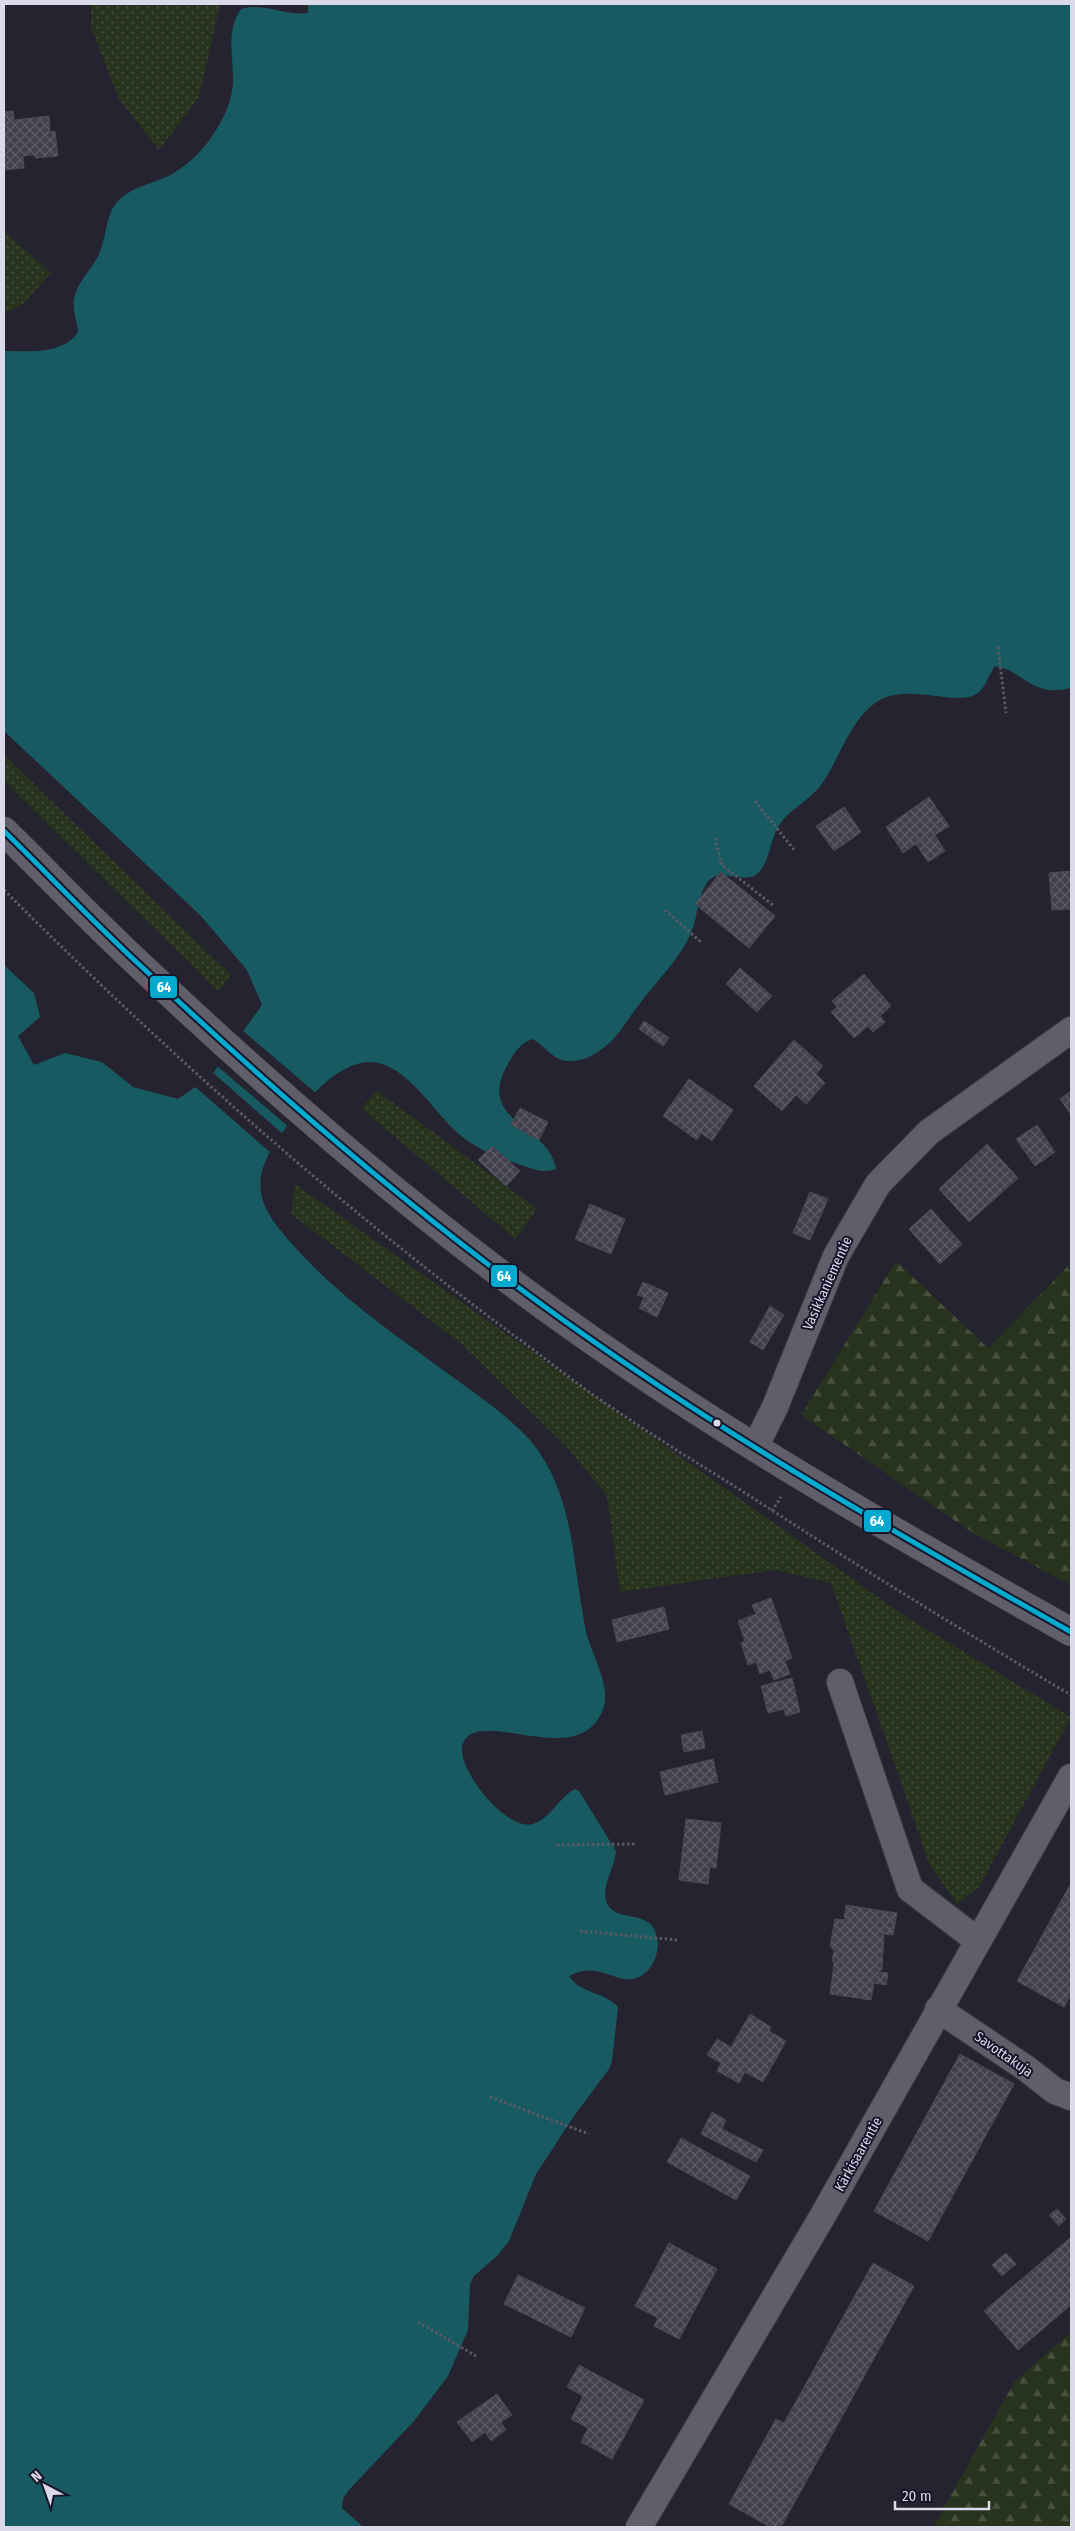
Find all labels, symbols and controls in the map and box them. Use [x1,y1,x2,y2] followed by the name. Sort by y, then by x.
[149,975,178,999] line badge: 64
[157,979,171,996] text: 64
[799,1234,856,1333] street label: Vasikkaniementie
[490,1264,518,1288] line badge: 64
[497,1268,511,1285] text: 64
[712,1418,722,1428] unlabelled marker
[863,1509,892,1533] line badge: 64
[870,1513,884,1530] text: 64
[971,2028,1036,2081] street label: Savottakuja
[831,2114,886,2194] street label: Kärkisaarentie
[20,2461,70,2511] north arrow
[28,2467,46,2486] text: N
[895,2478,989,2510] scale bar
[902,2487,932,2505] text: 20 m

